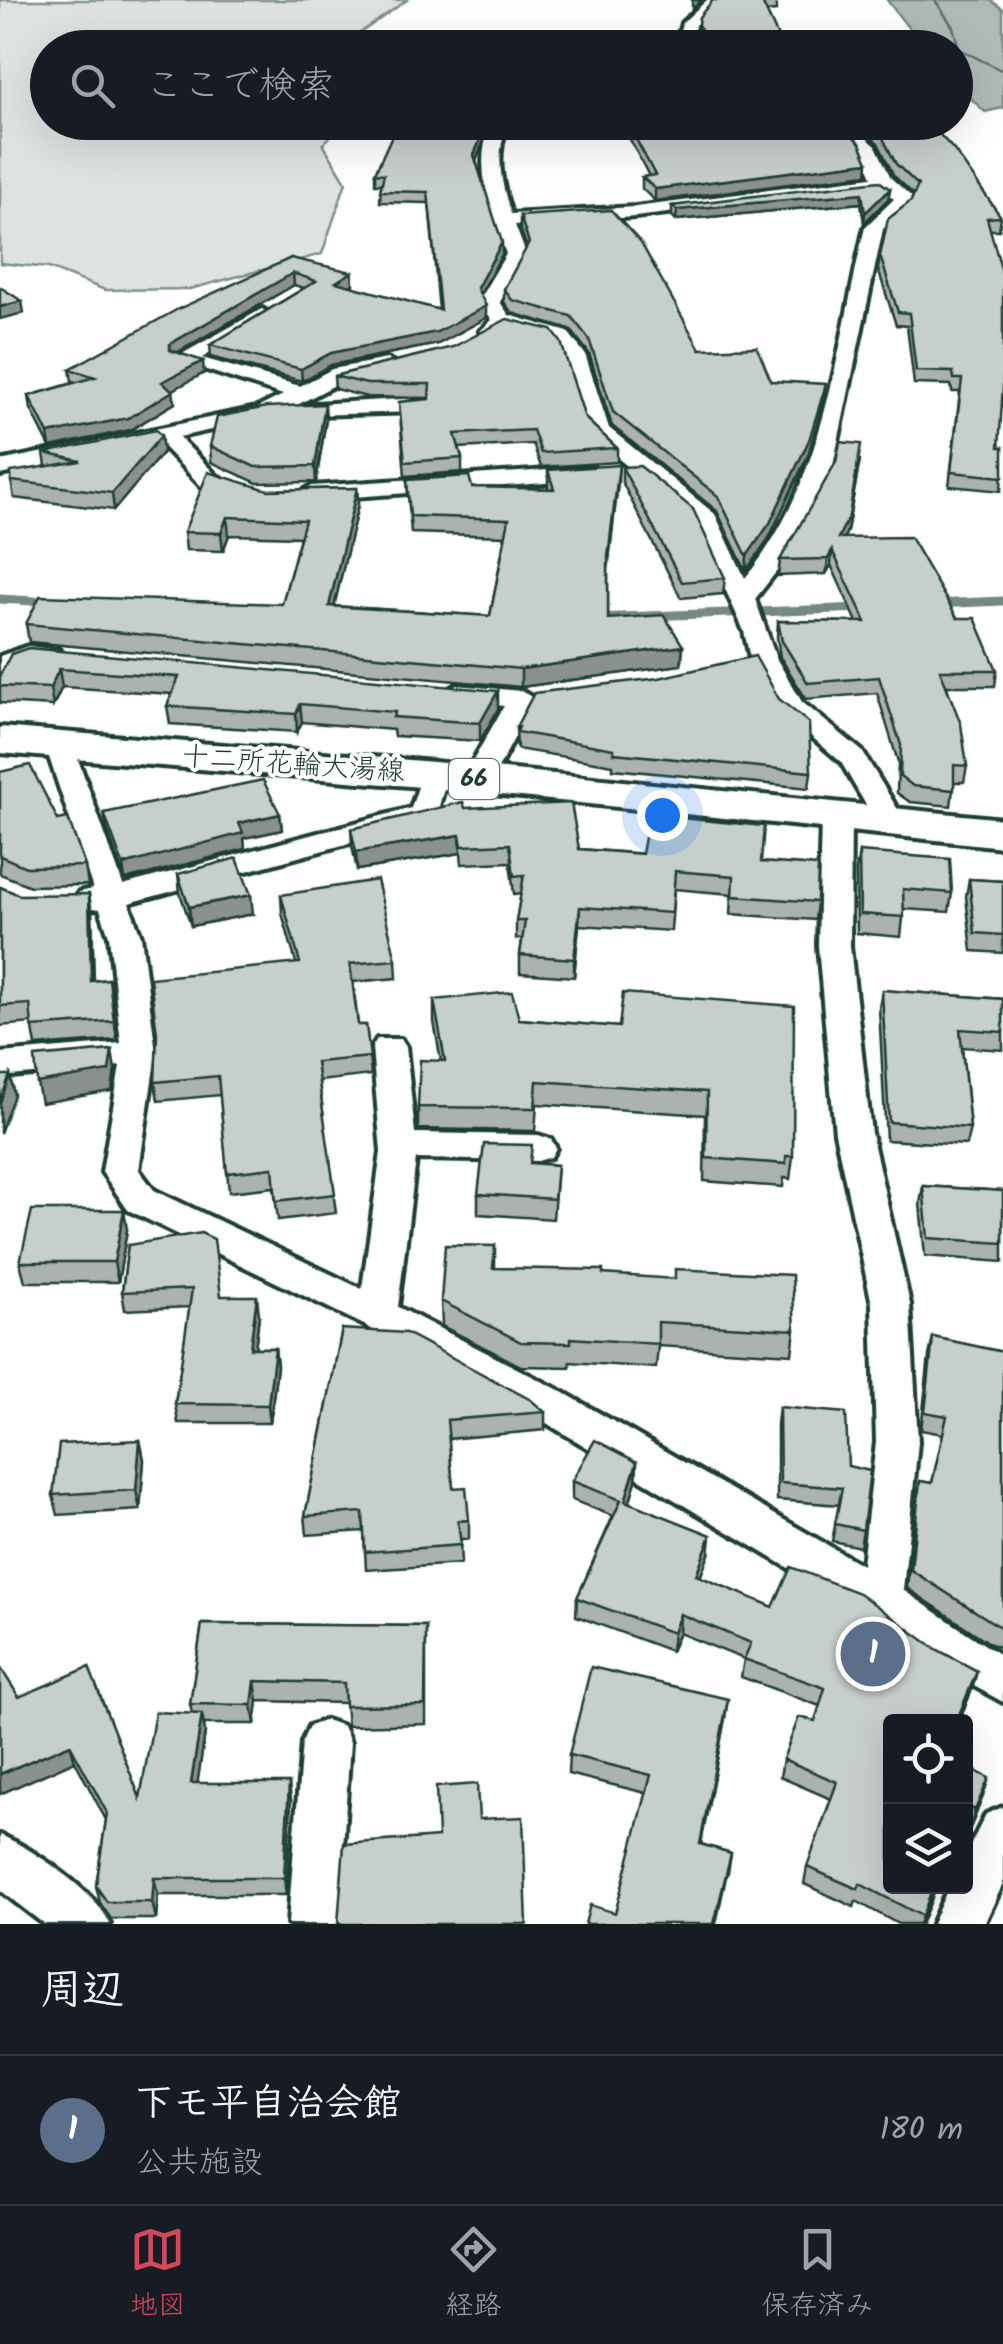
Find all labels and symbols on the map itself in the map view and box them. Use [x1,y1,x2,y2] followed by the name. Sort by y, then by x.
[180,735,406,795] street label: 十二所花輪大湯線
[449,759,499,799] road number: 66
[637,790,688,841] your location
[840,1616,906,1692] pin: 1

